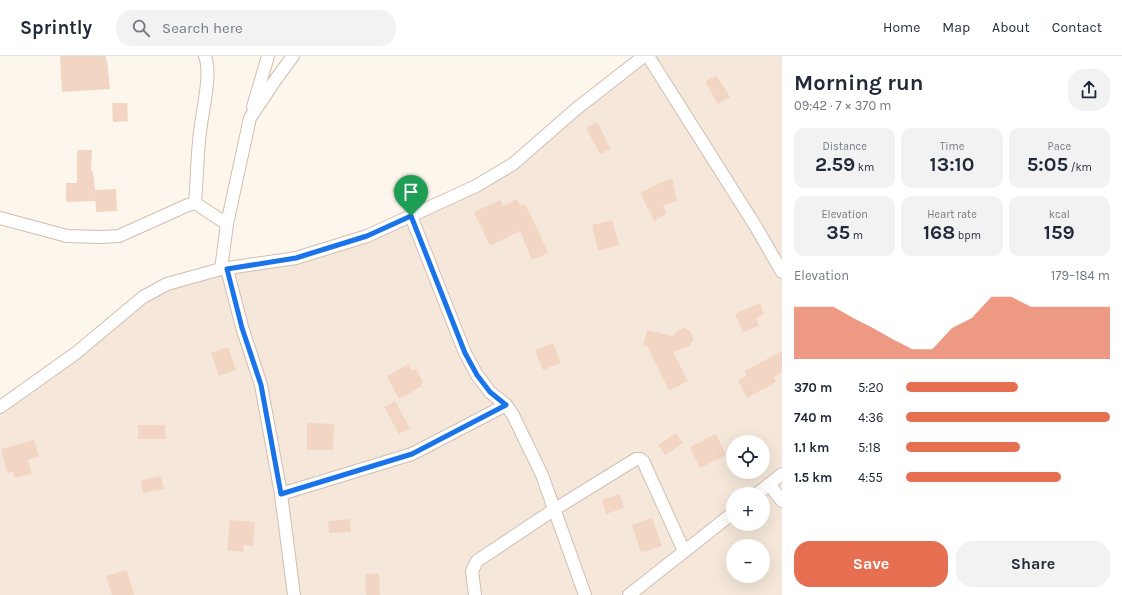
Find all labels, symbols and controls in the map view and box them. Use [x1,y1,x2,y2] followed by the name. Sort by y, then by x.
[116,10,396,46] search box
[20,17,92,39] text: Sprintly
[130,17,152,39] icon: search
[162,19,243,37] text: Search here
[883,19,920,36] text: Home
[942,19,970,36] text: Map
[992,19,1030,36] text: About
[1052,19,1102,36] text: Contact
[1068,69,1110,111] button: share
[794,70,923,96] text: Morning run
[794,98,891,113] text: 09:42 · 7 × 370 m
[822,140,867,153] text: Distance
[940,140,964,153] text: Time
[1048,140,1071,153] text: Pace
[815,153,855,176] text: 2.59
[930,153,974,176] text: 13:10
[1027,153,1068,176] text: 5:05
[855,161,874,174] text: km
[1068,161,1092,174] text: /km
[394,175,428,216] pin
[400,181,422,203] icon: arrive
[821,208,868,221] text: Elevation
[927,208,977,221] text: Heart rate
[1049,208,1070,221] text: kcal
[826,221,850,244] text: 35
[923,221,955,244] text: 168
[1044,221,1075,244] text: 159
[850,229,863,242] text: m
[955,229,981,242] text: bpm
[794,268,849,283] text: Elevation
[1051,268,1110,283] text: 179–184 m
[794,380,832,395] text: 370 m
[858,380,884,395] text: 5:20
[794,410,832,425] text: 740 m
[858,410,883,425] text: 4:36
[726,435,770,583] map controls
[726,435,770,479] button: locate
[794,440,829,455] text: 1.1 km
[858,440,881,455] text: 5:18
[794,470,832,485] text: 1.5 km
[858,470,883,485] text: 4:55
[726,487,770,531] button: +
[726,539,770,583] button: −
[794,541,948,587] button: Save
[956,541,1110,587] button: Share

